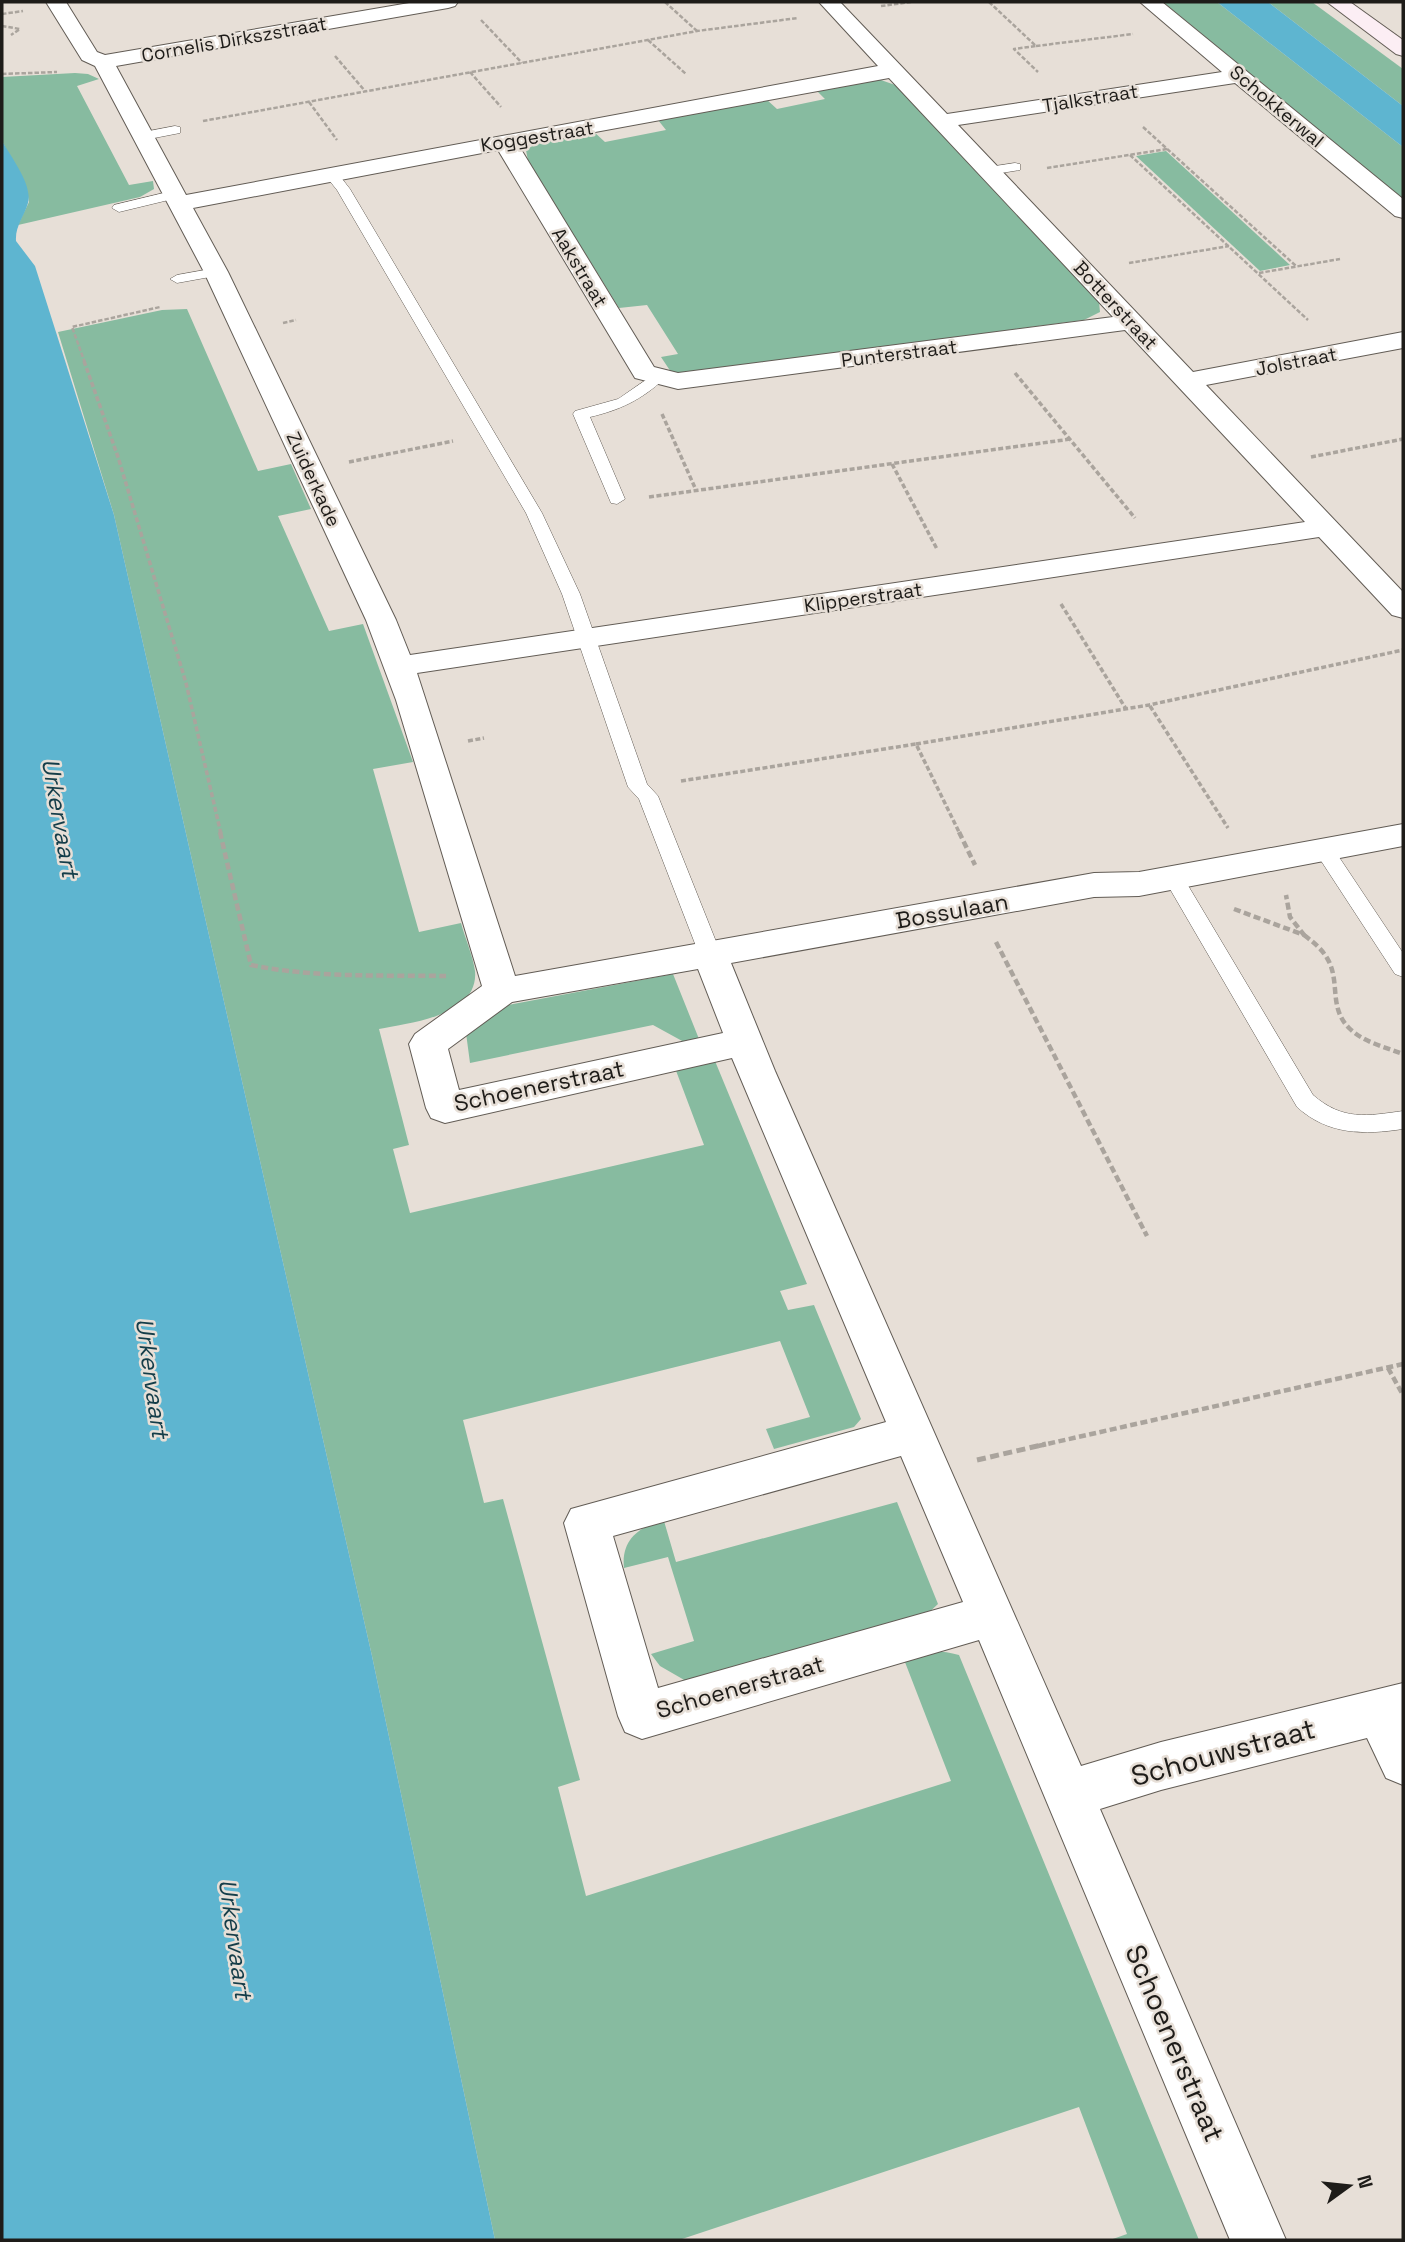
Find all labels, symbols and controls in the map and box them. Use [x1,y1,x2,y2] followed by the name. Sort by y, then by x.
[139,11,329,68] street label: Cornelis Dirkszstraat
[1224,60,1329,153] street label: Schokkerwal
[1040,79,1140,118] street label: Tjalkstraat
[479,115,595,158] street label: Koggestraat
[546,223,613,312] street label: Aakstraat
[1068,256,1163,355] street label: Botterstraat
[840,334,958,373] street label: Punterstraat
[1253,341,1339,382] street label: Jolstraat
[281,428,346,531] street label: Zuiderkade
[802,577,924,618] street label: Klipperstraat
[35,756,87,882] water label: Urkervaart
[893,886,1011,936] street label: Bossulaan
[451,1053,627,1119] street label: Schoenerstraat
[129,1316,177,1442] water label: Urkervaart
[653,1649,827,1725] street label: Schoenerstraat
[1127,1710,1319,1794] street label: Schouwstraat
[212,1877,260,2003] water label: Urkervaart
[1117,1939,1233,2147] street label: Schoenerstraat
[1314,2151,1384,2221] north arrow
[1351,2172,1379,2191] text: N

